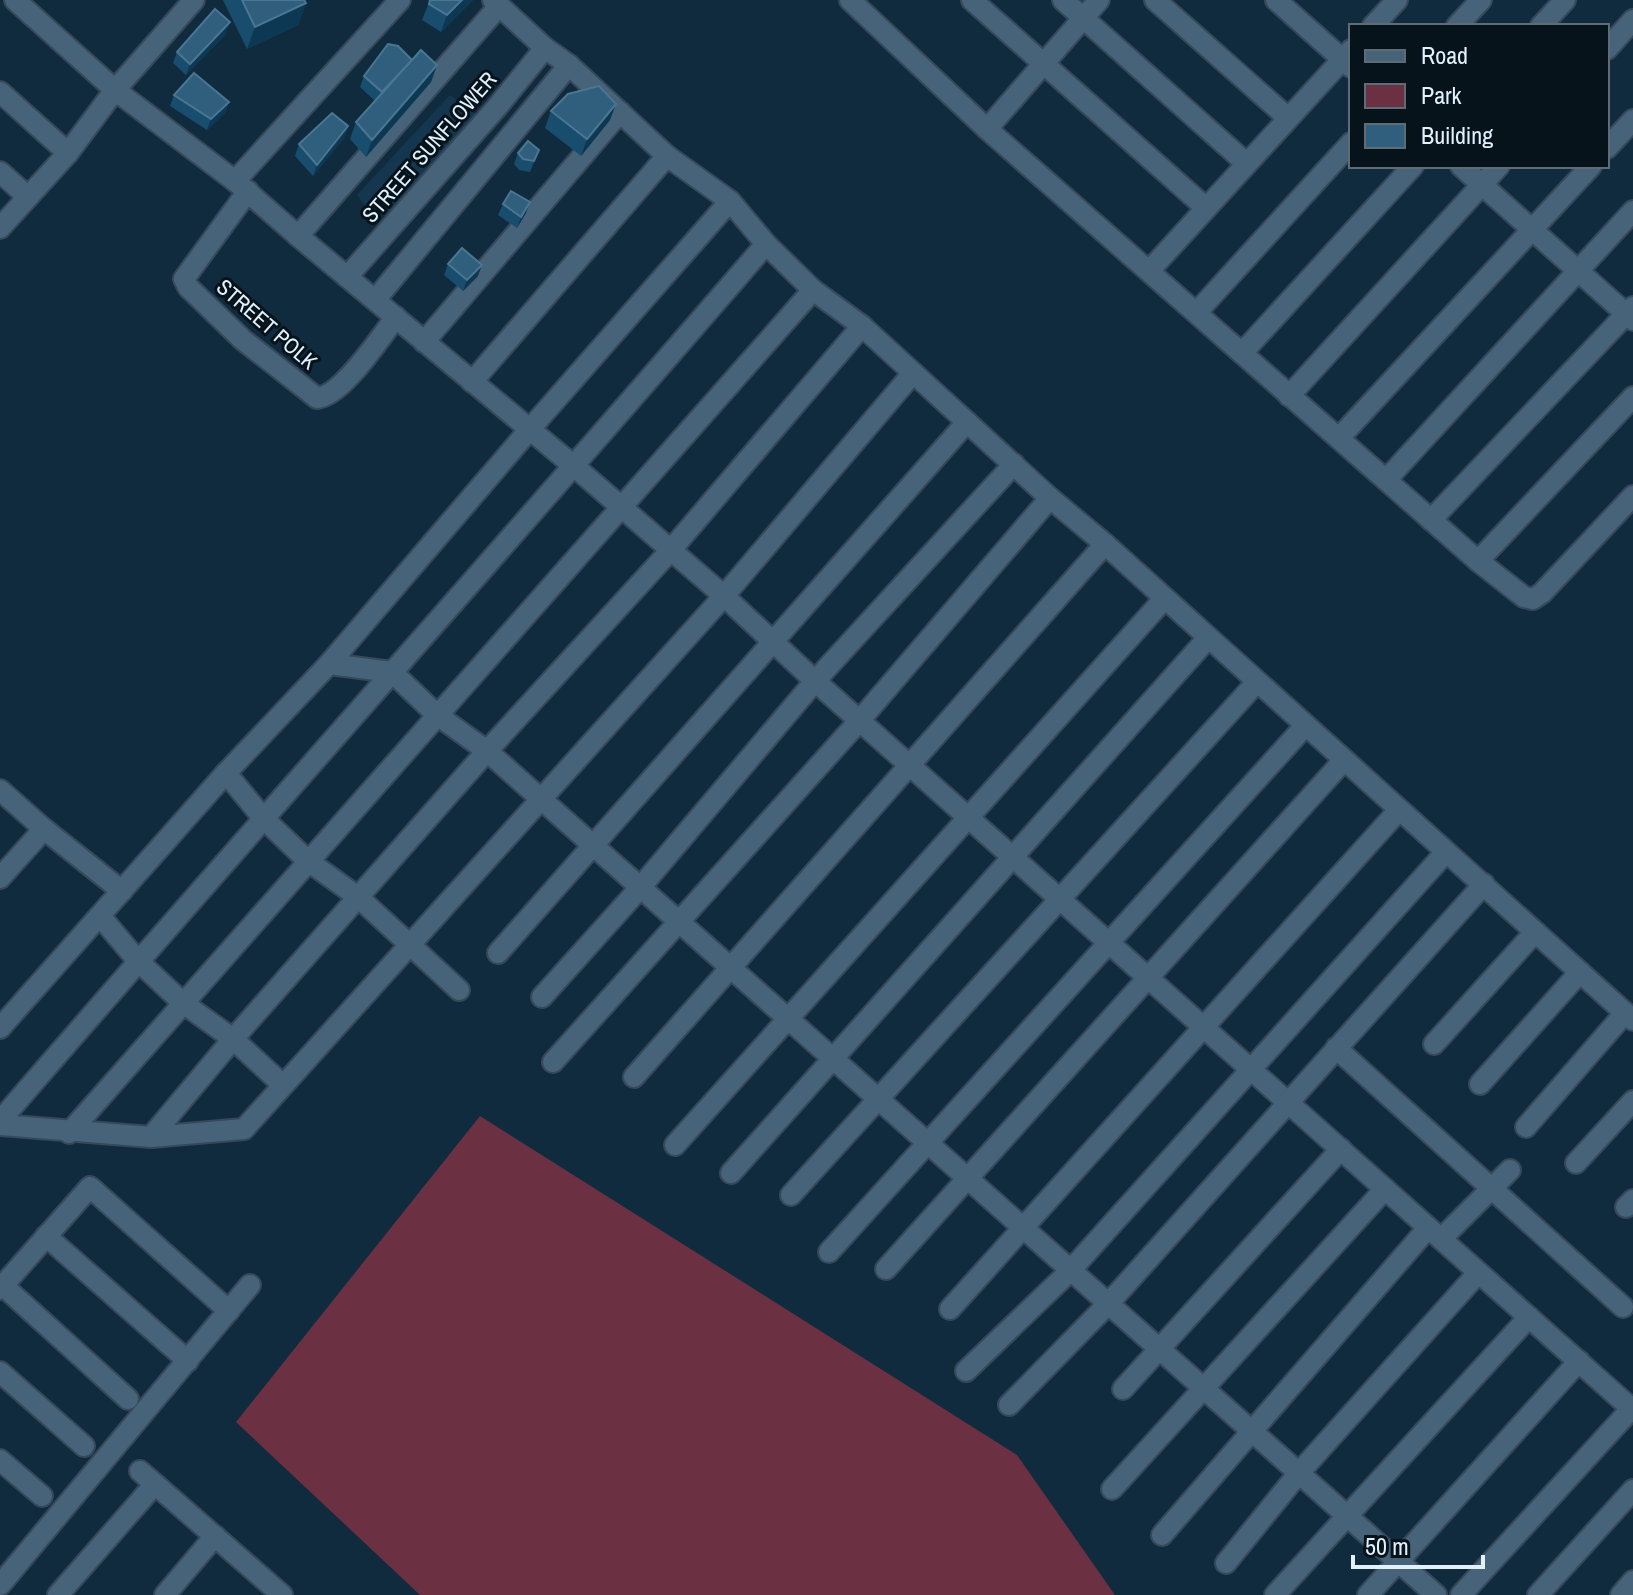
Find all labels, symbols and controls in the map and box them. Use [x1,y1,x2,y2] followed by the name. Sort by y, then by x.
[1349,24,1609,168] legend
[1421,39,1468,71] text: Road
[355,65,503,229] street label: STREET SUNFLOWER
[1421,79,1462,111] text: Park
[1421,119,1493,151] text: Building
[210,272,324,376] street label: STREET POLK
[1353,1519,1483,1569] scale bar
[1365,1530,1409,1562] text: 50 m

